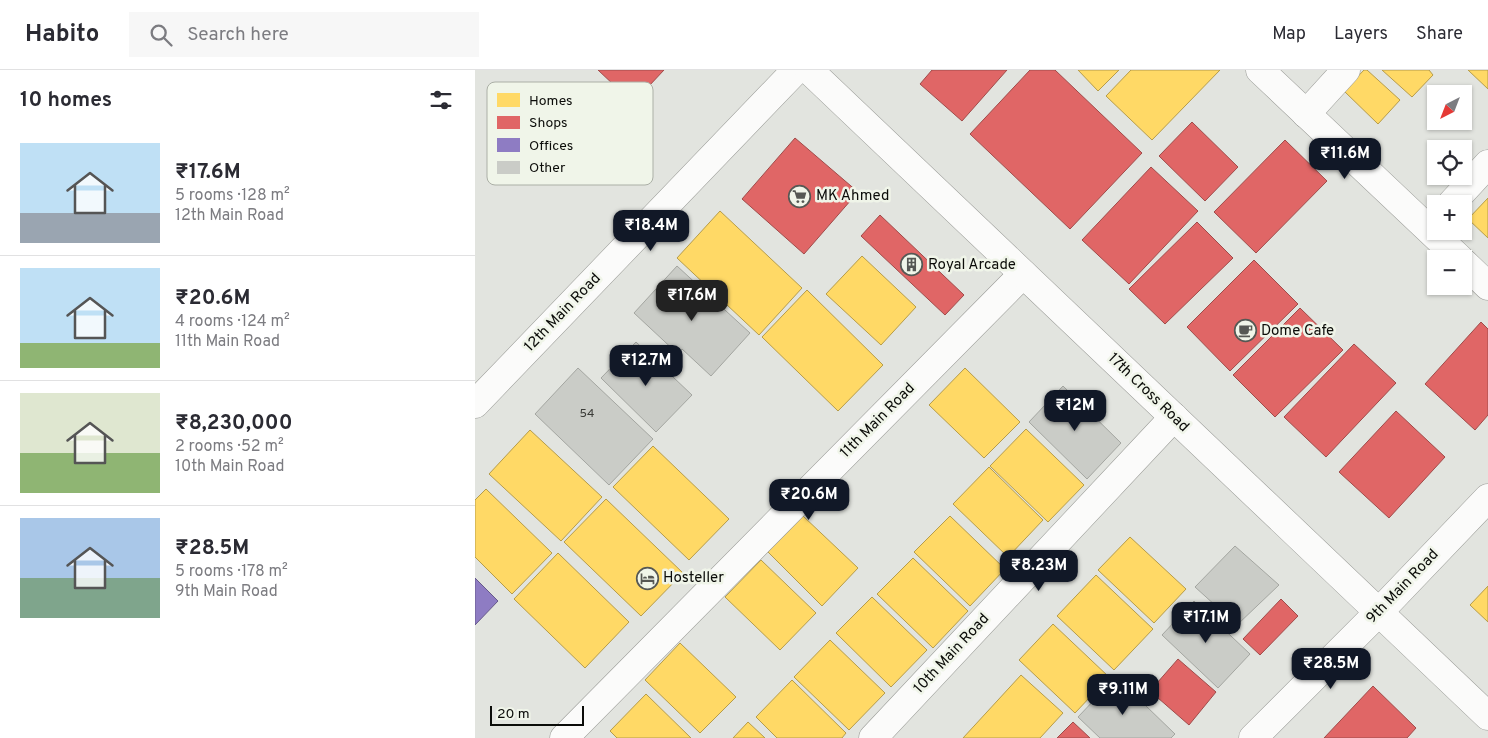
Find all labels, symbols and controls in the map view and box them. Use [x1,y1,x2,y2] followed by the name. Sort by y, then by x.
[129,12,479,57] search box
[25,20,99,50] text: Habito
[147,21,175,49] icon: search
[187,23,289,47] text: Search here
[1272,23,1306,46] text: Map
[1334,23,1388,46] text: Layers
[1416,23,1463,46] text: Share
[487,82,653,185] legend
[1427,85,1473,130] north arrow
[1427,85,1472,295] map controls
[427,86,455,114] icon: filters
[20,87,112,114] text: 10 homes
[529,93,573,110] text: Homes
[529,115,568,132] text: Shops
[529,138,573,155] text: Offices
[1304,138,1386,180] pin: ₹11.6M
[1427,140,1472,185] button: locate
[1320,144,1370,164] text: ₹11.6M
[175,159,241,186] text: ₹17.6M
[529,160,566,177] text: Other
[60,163,120,223] icon: home
[788,184,812,208] supermarket icon: MK Ahmed
[175,186,290,206] text: 5 rooms · 128 m²
[816,187,889,206] place label: MK Ahmed
[1427,195,1472,240] button: +
[175,206,284,226] text: 12th Main Road
[610,210,692,252] pin: ₹18.4M
[624,216,678,236] text: ₹18.4M
[1427,250,1472,295] button: −
[900,253,924,277] building icon: Royal Arcade
[928,256,1016,275] place label: Royal Arcade
[521,270,605,356] street label: 12th Main Road
[651,280,733,322] pin: ₹17.6M
[175,285,250,312] text: ₹20.6M
[667,286,717,306] text: ₹17.6M
[60,288,120,348] icon: home
[175,312,290,332] text: 4 rooms · 124 m²
[1233,319,1257,343] cafe icon: Dome Cafe
[1261,322,1334,341] place label: Dome Cafe
[175,332,280,352] text: 11th Main Road
[605,344,687,387] pin: ₹12.7M
[1103,349,1193,437] street label: 17th Cross Road
[621,351,671,371] text: ₹12.7M
[836,379,920,463] street label: 11th Main Road
[1045,390,1105,432] pin: ₹12M
[1055,396,1095,416] text: ₹12M
[579,406,595,422] house number: 54
[175,410,292,437] text: ₹8,230,000
[60,413,120,473] icon: home
[175,437,284,457] text: 2 rooms · 52 m²
[175,457,284,477] text: 10th Main Road
[768,478,850,521] pin: ₹20.6M
[780,485,838,505] text: ₹20.6M
[175,535,249,562] text: ₹28.5M
[60,538,120,598] icon: home
[1363,546,1443,628] street label: 9th Main Road
[998,550,1080,592] pin: ₹8.23M
[1011,556,1067,576] text: ₹8.23M
[175,562,288,582] text: 5 rooms · 178 m²
[635,566,659,590] hotel icon: Hosteller
[663,569,724,588] place label: Hosteller
[175,582,278,602] text: 9th Main Road
[1165,602,1247,644] pin: ₹17.1M
[1183,608,1229,628] text: ₹17.1M
[910,610,994,698] street label: 10th Main Road
[1290,648,1372,690] pin: ₹28.5M
[1303,654,1359,674] text: ₹28.5M
[1082,674,1164,716] pin: ₹9.11M
[1098,680,1148,700] text: ₹9.11M
[490,703,584,726] scale bar
[497,706,530,723] text: 20 m

